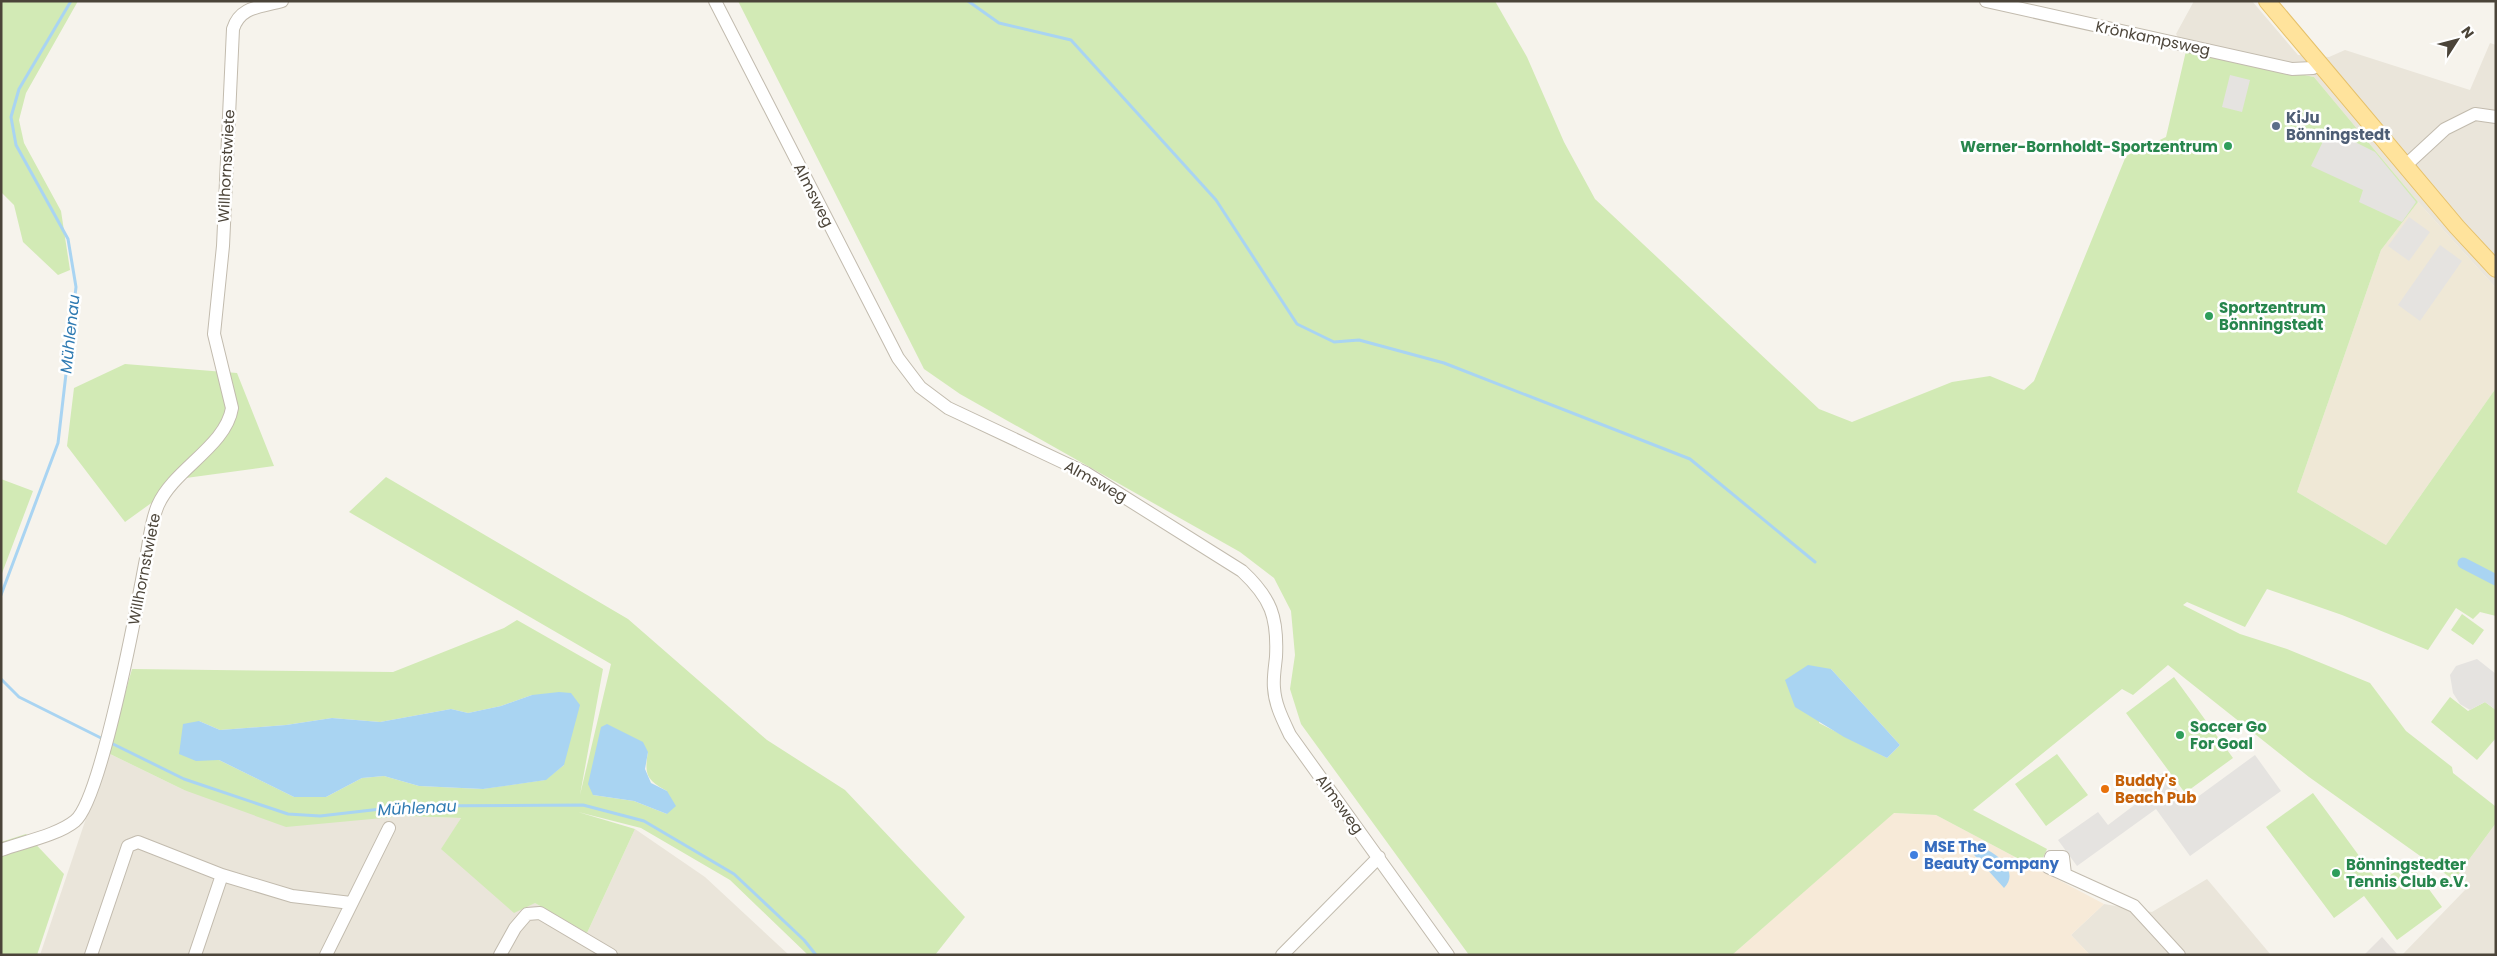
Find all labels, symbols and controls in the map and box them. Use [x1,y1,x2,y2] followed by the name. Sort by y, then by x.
[2432,15,2482,65] north arrow
[2094,16,2212,60] street label: Krönkampsweg
[2456,22,2479,42] text: N
[2286,107,2390,145] place label: KiJu Bönningstedt
[213,109,239,223] street label: Willhornstwiete
[2270,120,2282,132] marker: KiJu Bönningstedt
[1960,136,2218,157] place label: Werner-Bornholdt-Sportzentrum
[2222,140,2234,152] marker: Werner-Bornholdt-Sportzentrum
[789,160,839,230] street label: Almsweg
[54,293,86,375] water label: Mühlenau
[2219,297,2326,335] place label: Sportzentrum Bönningstedt
[2203,310,2215,322] marker: Sportzentrum Bönningstedt
[1061,455,1131,507] street label: Almsweg
[123,511,165,627] street label: Willhornstwiete
[2190,716,2267,754] place label: Soccer Go For Goal
[2174,729,2186,741] marker: Soccer Go For Goal
[1311,770,1369,838] street label: Almsweg
[2115,770,2196,808] place label: Buddy's Beach Pub
[2099,783,2111,795] marker: Buddy's Beach Pub
[377,794,457,822] water label: Mühlenau
[1924,836,2060,874] place label: MSE The Beauty Company
[1908,849,1920,861] marker: MSE The Beauty Company
[2346,854,2468,892] place label: Bönningstedter Tennis Club e.V.
[2330,867,2342,879] marker: Bönningstedter Tennis Club e.V.

